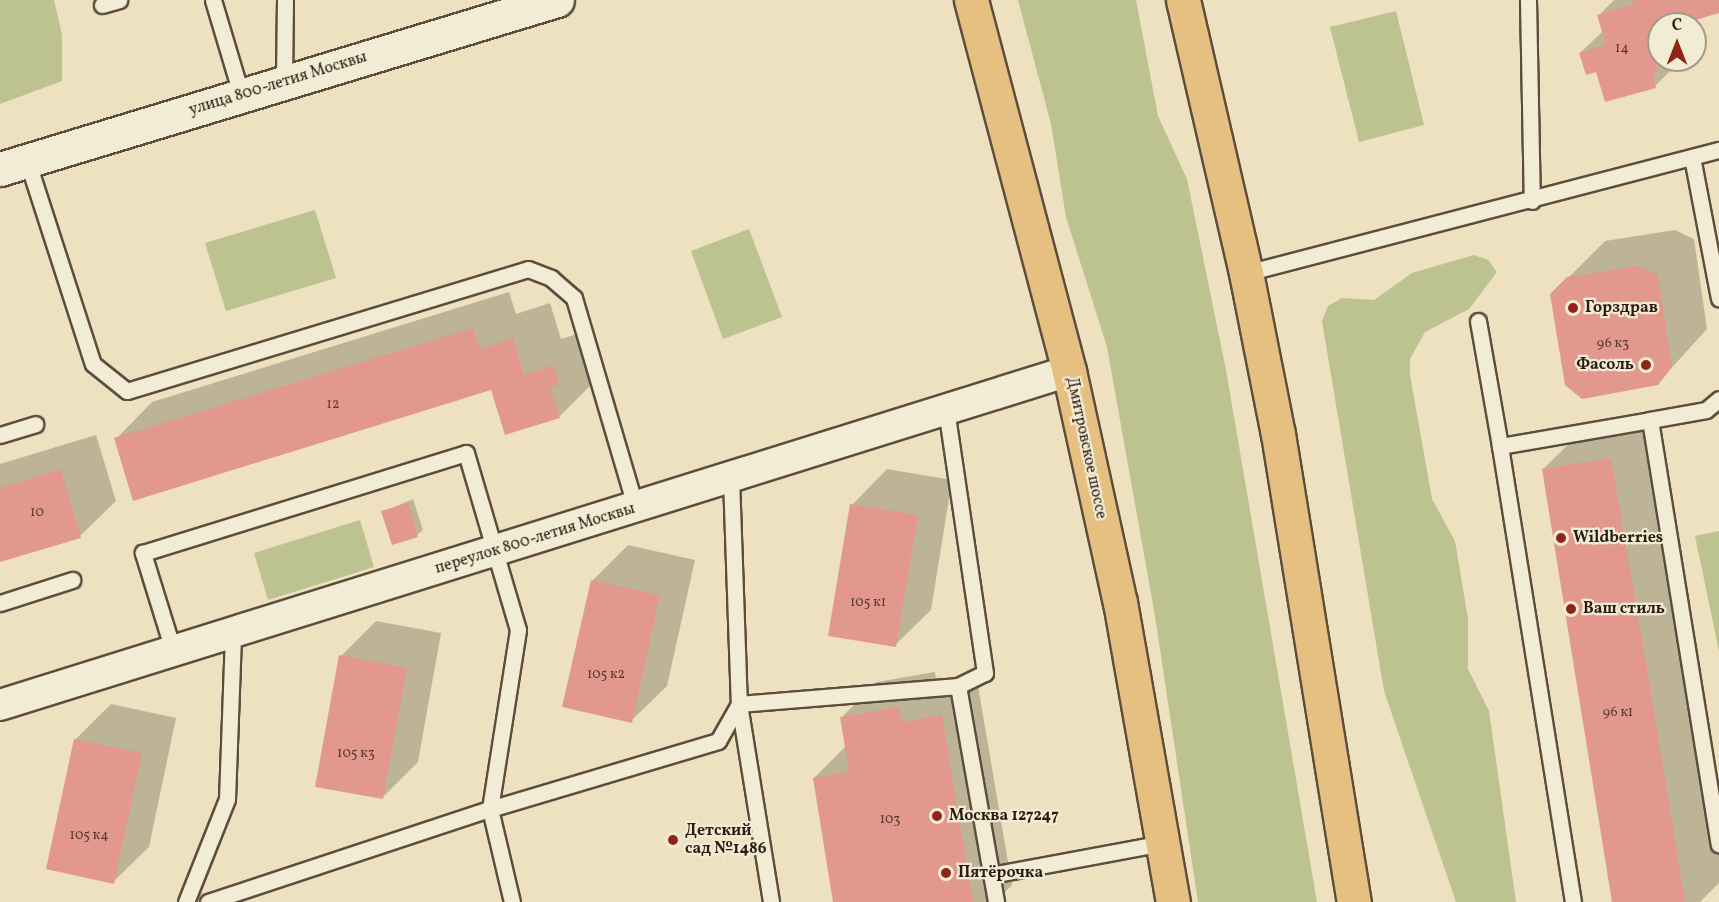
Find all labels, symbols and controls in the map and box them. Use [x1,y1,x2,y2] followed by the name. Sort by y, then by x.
[1647,12,1707,72] north arrow
[1672,15,1682,37] text: С
[1615,41,1629,57] house number: 14
[187,48,369,120] street label: улица 800-летия Москвы
[1585,298,1658,318] place label: Горздрав
[1566,301,1580,315] marker: Горздрав
[1597,336,1629,352] house number: 96 к3
[1576,355,1634,375] place label: Фасоль
[1639,358,1653,372] marker: Фасоль
[1062,375,1110,521] street label: Дмитровское шоссе
[327,397,339,413] house number: 12
[433,499,637,579] street label: переулок 800-летия Москвы
[30,505,44,521] house number: 10
[1573,528,1663,548] place label: Wildberries
[1554,531,1568,545] marker: Wildberries
[850,595,886,611] house number: 105 к1
[1583,599,1665,619] place label: Ваш стиль
[1564,602,1578,616] marker: Ваш стиль
[587,667,625,683] house number: 105 к2
[1603,705,1633,721] house number: 96 к1
[337,746,375,762] house number: 105 к3
[949,806,1059,826] place label: Москва 127247
[930,809,944,823] marker: Москва 127247
[880,812,900,828] house number: 103
[685,821,766,859] place label: Детский сад №1486
[69,828,109,844] house number: 105 к4
[666,833,680,847] marker: Детский сад №1486
[958,863,1043,883] place label: Пятёрочка
[939,866,953,880] marker: Пятёрочка

